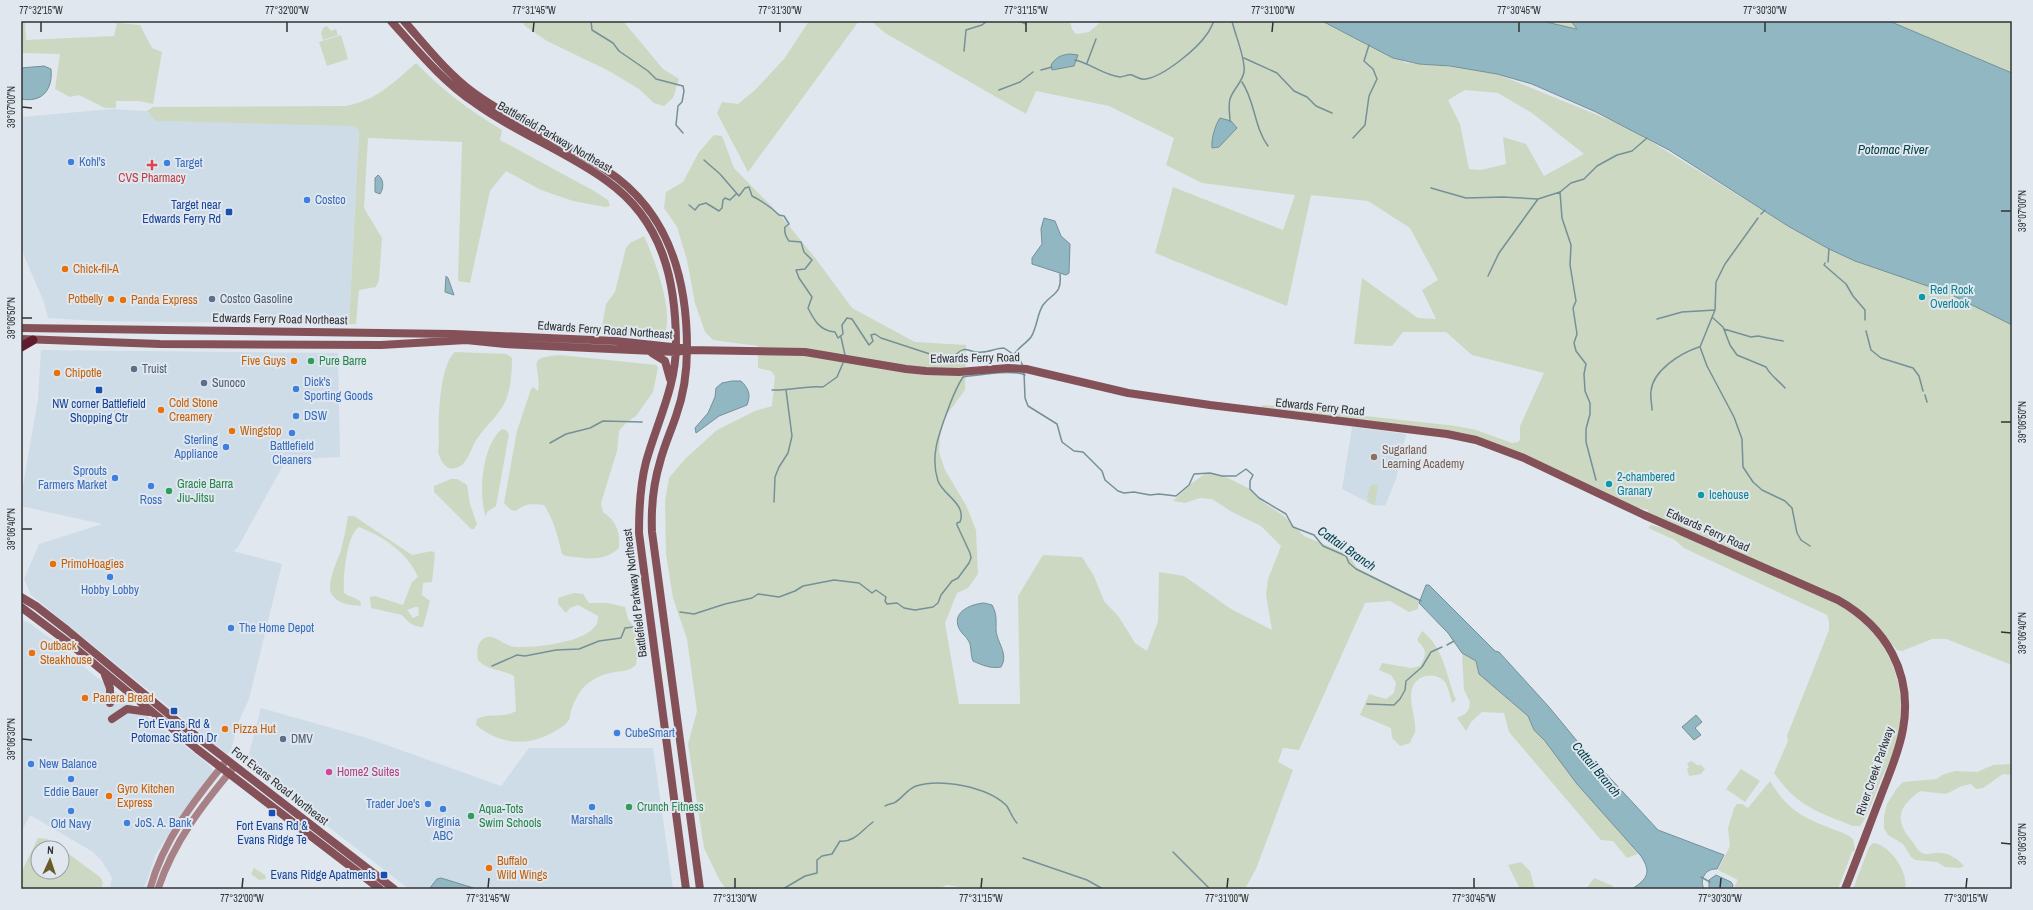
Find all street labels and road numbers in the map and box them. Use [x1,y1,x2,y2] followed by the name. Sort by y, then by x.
[495,98,615,176] street label: Battlefield Parkway Northeast
[212,310,348,328] street label: Edwards Ferry Road Northeast
[537,317,673,343] street label: Edwards Ferry Road Northeast
[930,349,1020,367] street label: Edwards Ferry Road
[1275,394,1365,420] street label: Edwards Ferry Road
[1664,504,1752,556] street label: Edwards Ferry Road
[619,527,651,658] street label: Battlefield Parkway Northeast
[1852,724,1898,818] street label: River Creek Parkway
[228,743,332,829] street label: Fort Evans Road Northeast

